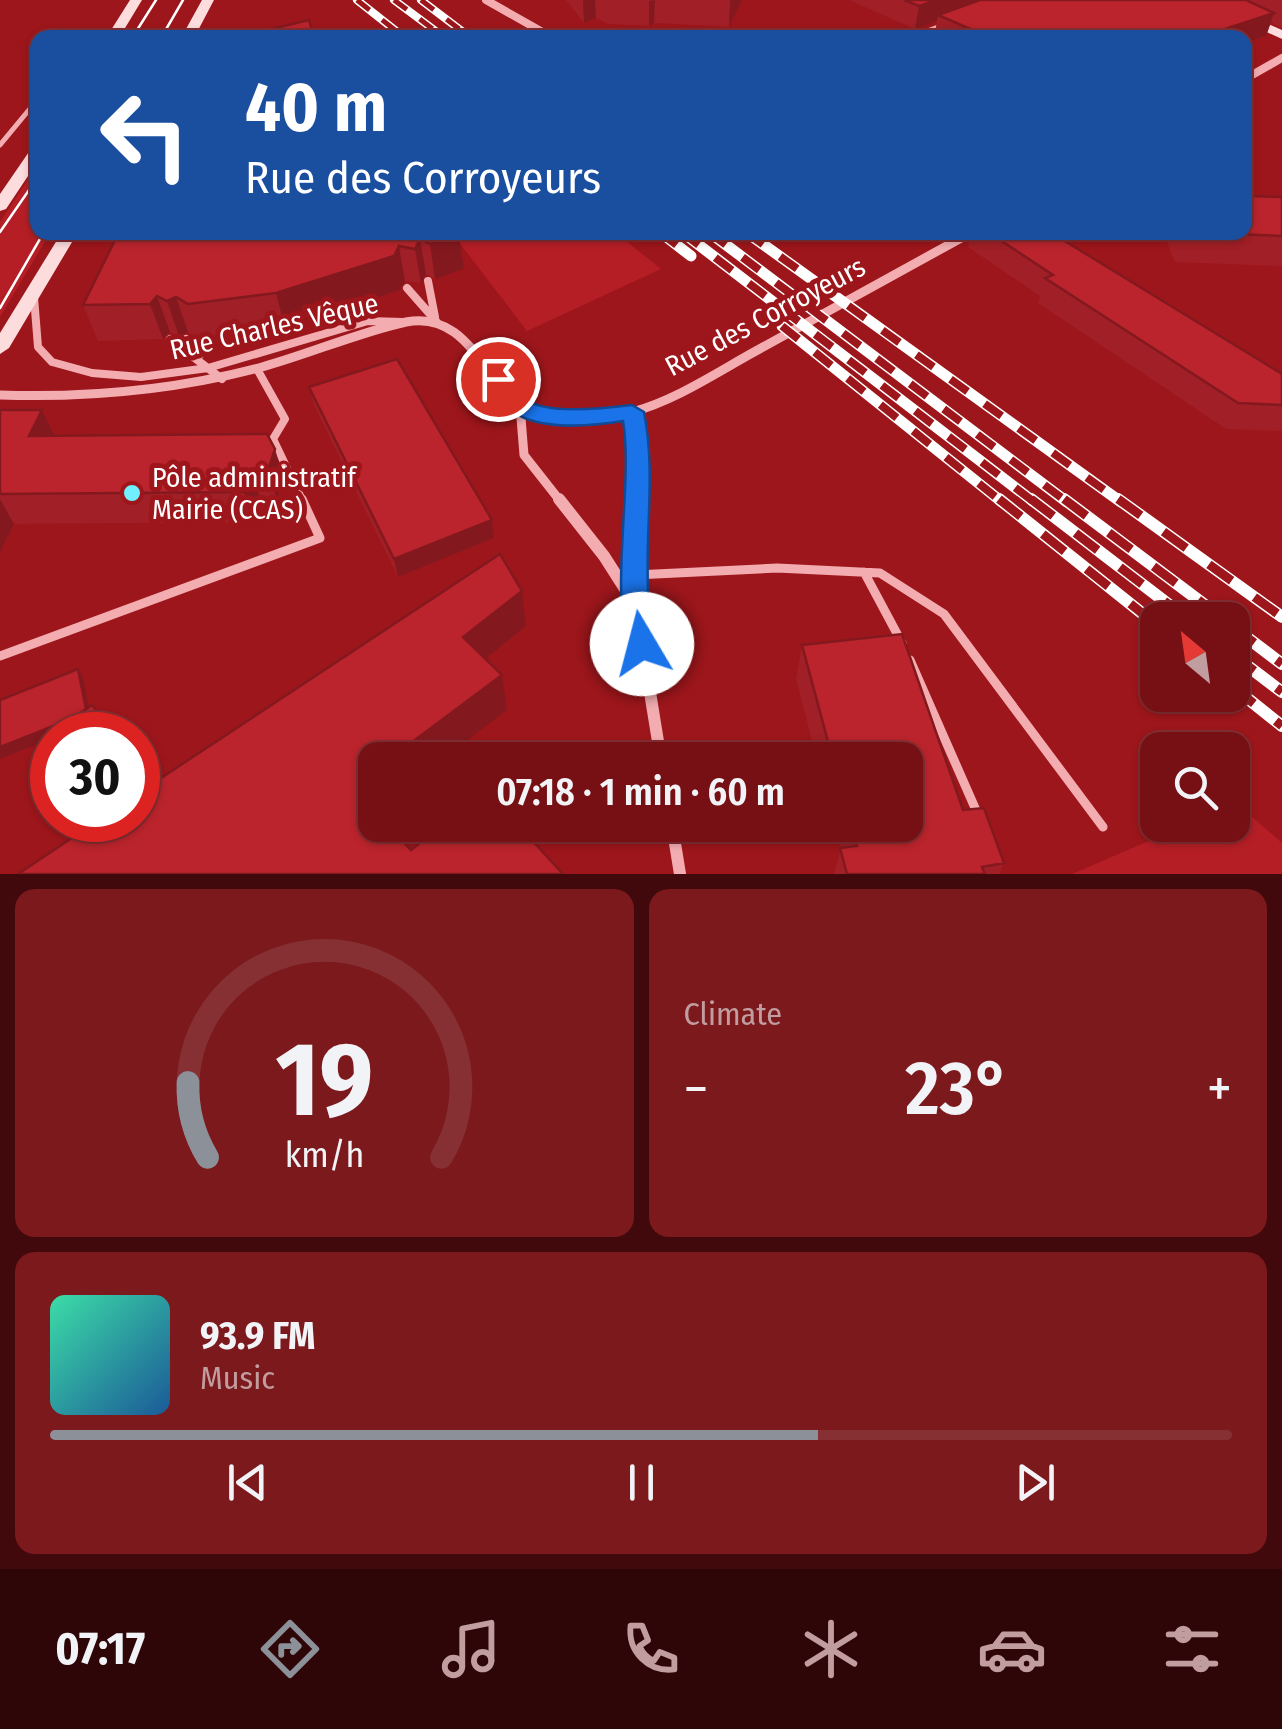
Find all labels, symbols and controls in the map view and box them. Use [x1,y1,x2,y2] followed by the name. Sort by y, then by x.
[245,66,387,150] text: 40 m
[80,70,210,200] icon: left
[245,151,601,205] text: Rue des Corroyeurs
[660,250,871,383] street label: Rue des Corroyeurs
[167,286,382,367] street label: Rue Charles Vêque
[456,337,541,422] pin
[471,352,526,407] icon: arrive
[152,461,358,526] place label: Pôle administratif Mairie (CCAS)
[121,482,143,504] marker: Pôle administratif Mairie (CCAS)
[590,592,694,696] position arrow
[1140,602,1250,712] north arrow
[1140,602,1250,842] map controls
[30,712,160,842] speed limit sign: 30
[1140,732,1250,842] button: search
[496,769,785,815] text: 07:18 · 1 min · 60 m
[684,995,782,1033] text: Climate
[275,1018,373,1143] text: 19
[905,1044,1010,1134] text: 23°
[684,1056,708,1122] text: −
[1207,1056,1232,1122] text: +
[284,1134,364,1176] text: km/h
[200,1313,315,1359] text: 93.9 FM
[200,1359,275,1397] text: Music
[220,1455,275,1510] icon: previous
[614,1455,669,1510] icon: pause
[1008,1455,1063,1510] icon: next
[255,1614,325,1684] icon: directions
[436,1614,506,1684] icon: music
[616,1614,686,1684] icon: phone
[796,1614,866,1684] icon: climate
[977,1614,1047,1684] icon: car
[1157,1614,1227,1684] icon: filters
[55,1622,145,1676] text: 07:17

